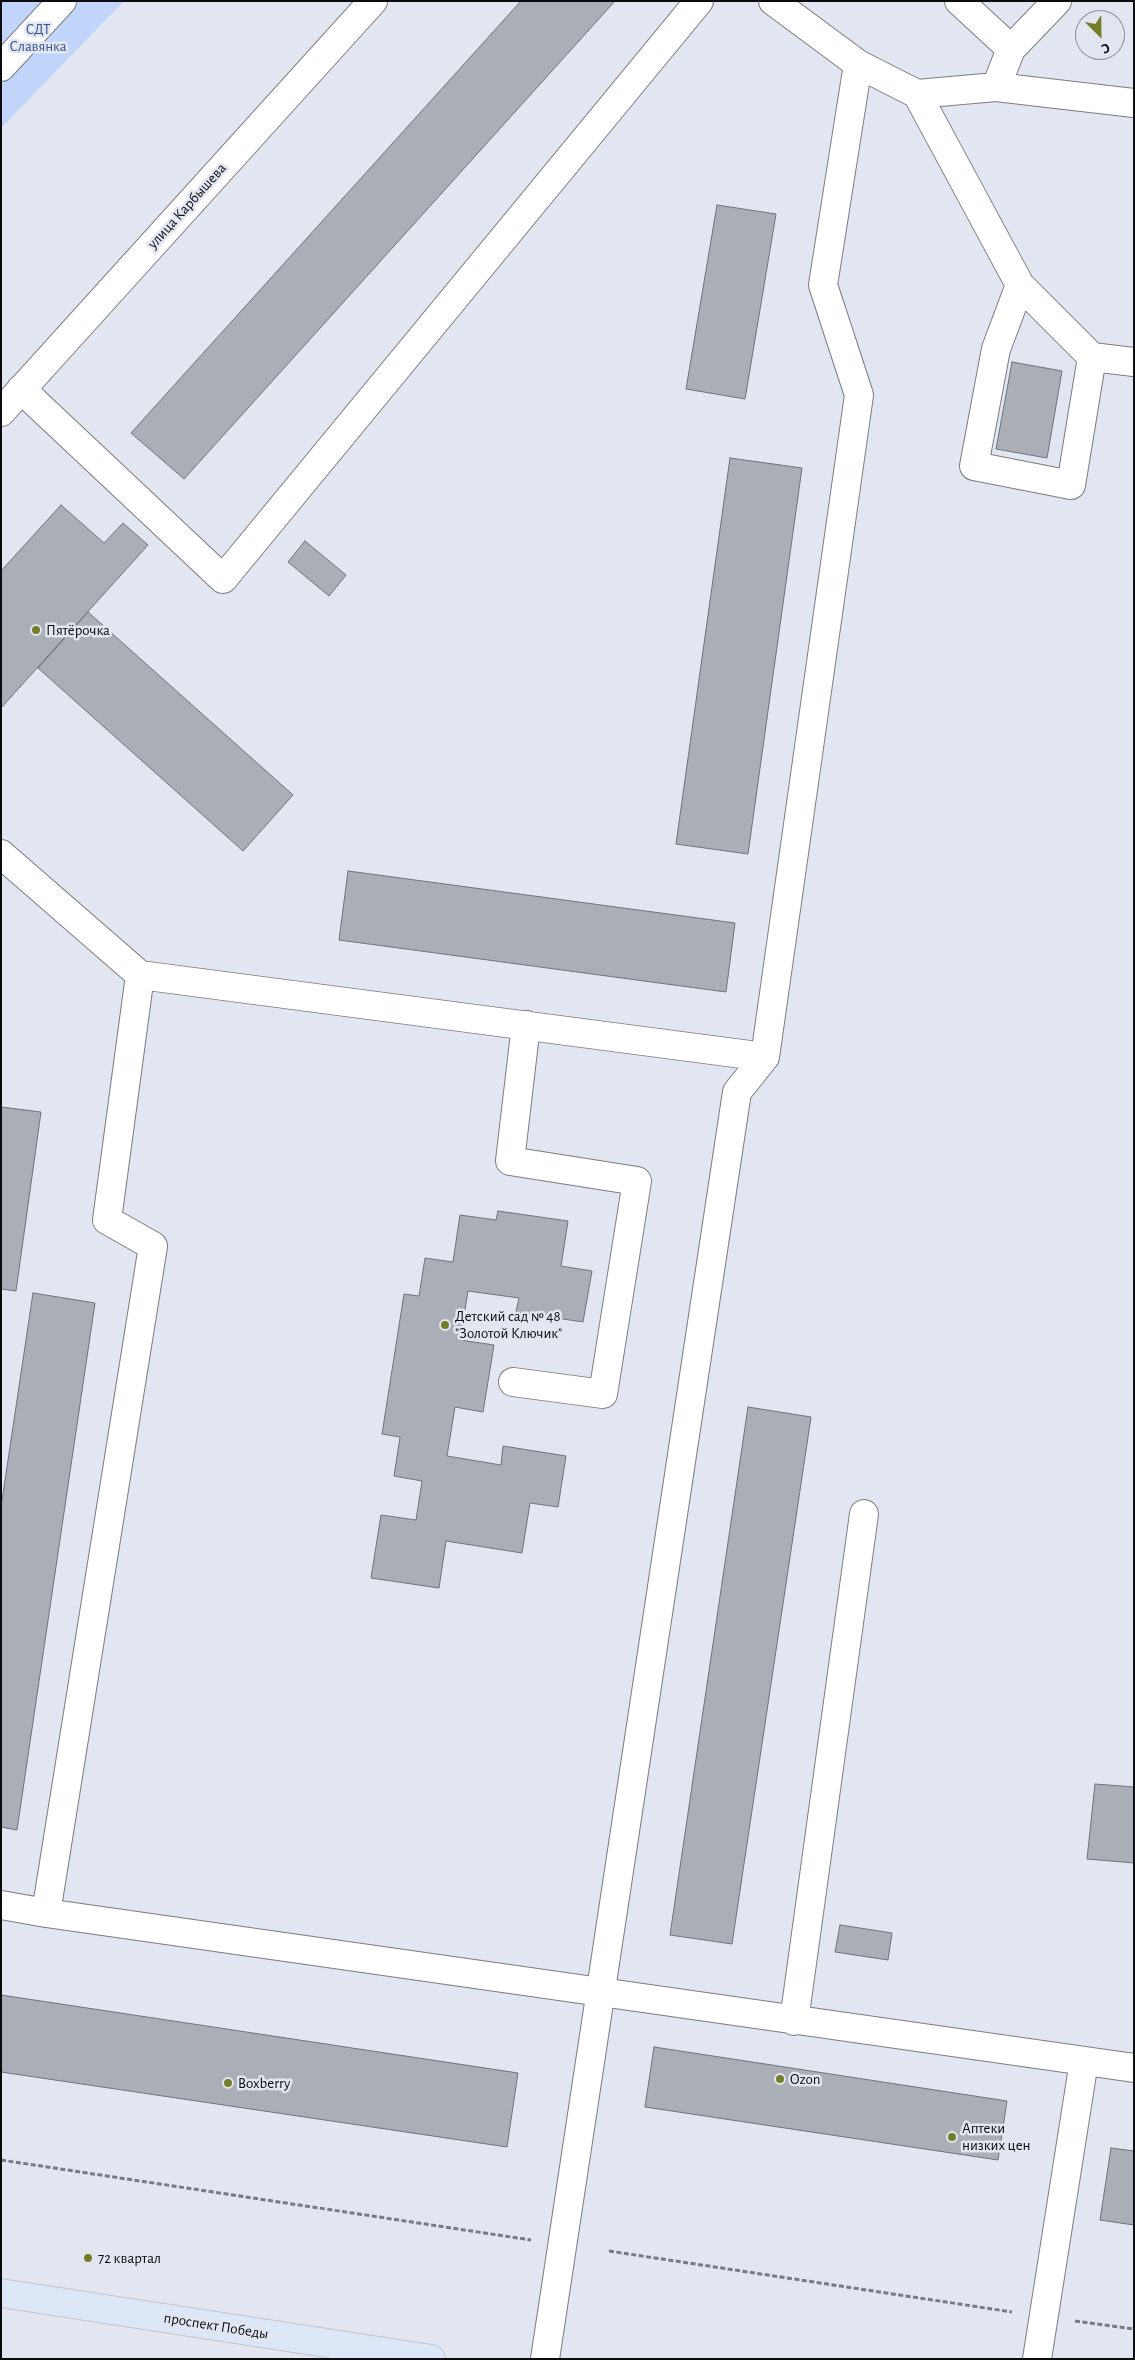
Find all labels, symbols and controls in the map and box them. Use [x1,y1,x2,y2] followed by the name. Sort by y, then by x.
[1075,10,1125,60] north arrow
[9,20,67,55] park label: СДТ Славянка
[1099,40,1112,56] text: С
[144,159,230,253] street label: улица Карбышева
[46,621,110,639] place label: Пятёрочка
[30,624,42,636] marker: Пятёрочка
[455,1307,562,1342] place label: Детский сад № 48 "Золотой Ключик"
[439,1319,451,1331] marker: Детский сад № 48 "Золотой Ключик"
[790,2070,820,2088] place label: Ozon
[774,2073,786,2085] marker: Ozon
[238,2074,290,2092] place label: Boxberry
[222,2077,234,2089] marker: Boxberry
[962,2119,1031,2154] place label: Аптеки низких цен
[946,2131,958,2143] marker: Аптеки низких цен
[98,2249,161,2267] place label: 72 квартал
[82,2252,94,2264] marker: 72 квартал
[162,2309,270,2343] street label: проспект Победы

